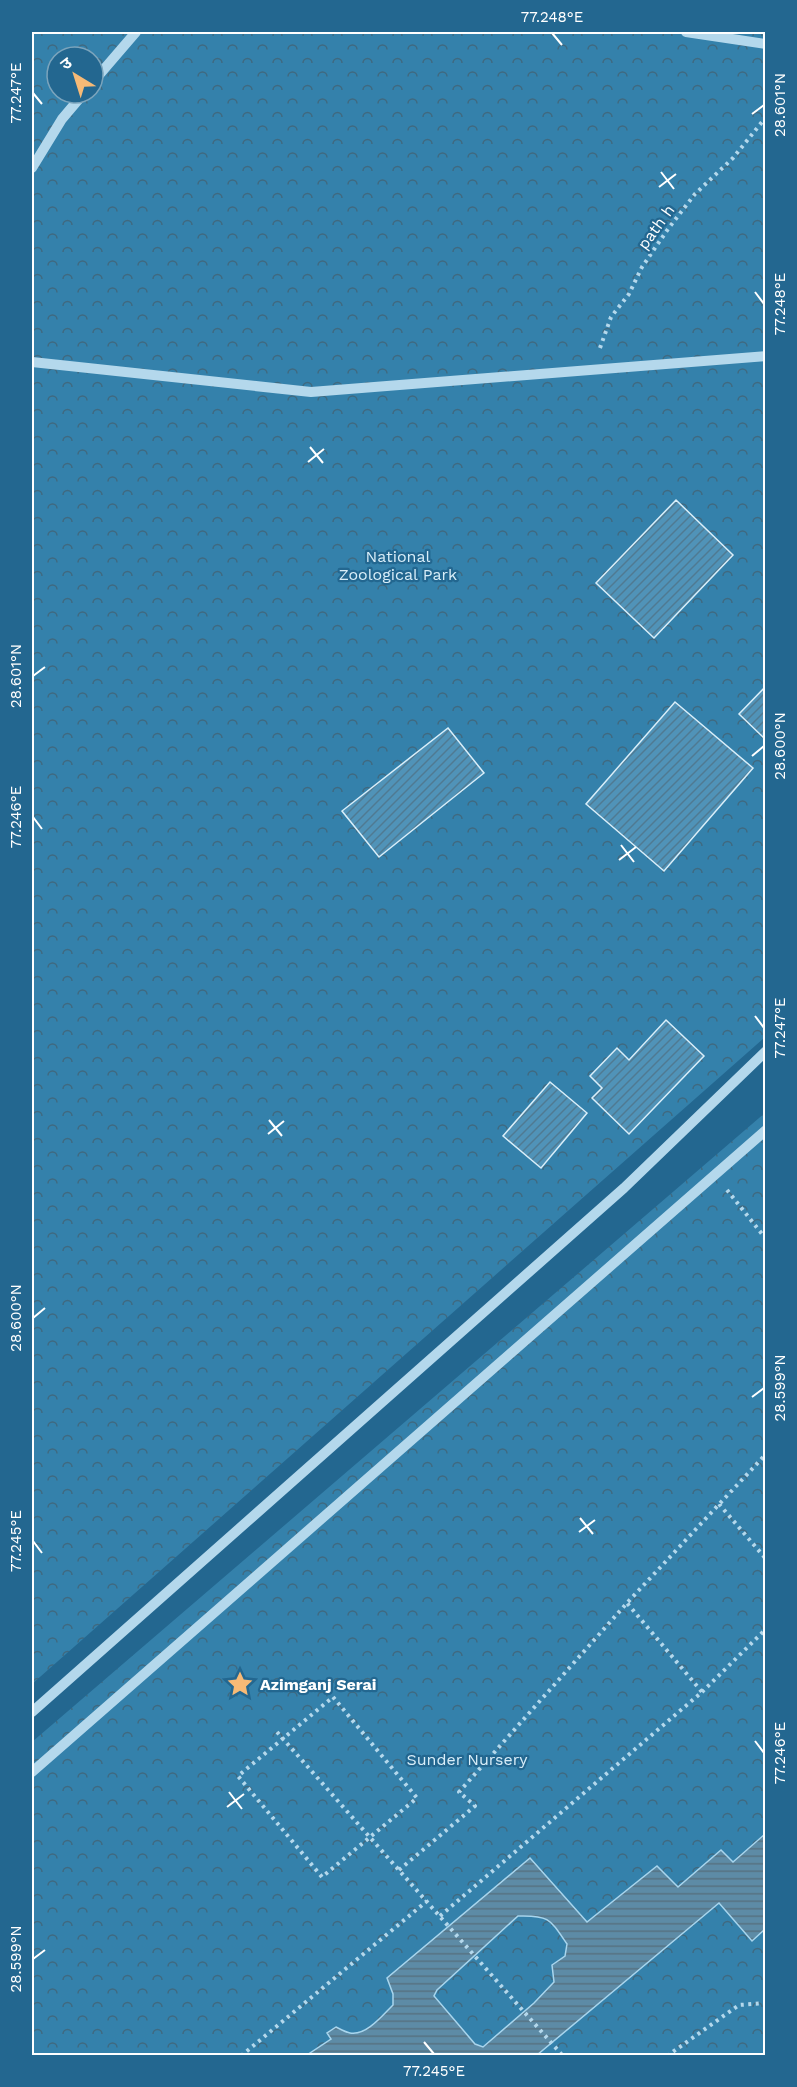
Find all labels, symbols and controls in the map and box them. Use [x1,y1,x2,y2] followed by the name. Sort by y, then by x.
[521,8,583,26] text: 77.248°E
[45,45,105,105] north arrow
[57,53,76,74] text: उ
[7,63,25,123] text: 77.247°E
[771,73,789,137] text: 28.601°N
[633,201,679,253] street label: path h
[771,273,789,335] text: 77.248°E
[339,547,457,584] park label: National Zoological Park
[7,644,25,708] text: 28.601°N
[771,712,789,780] text: 28.600°N
[7,786,25,848] text: 77.246°E
[771,998,789,1058] text: 77.247°E
[7,1284,25,1352] text: 28.600°N
[771,1354,789,1422] text: 28.599°N
[7,1510,25,1572] text: 77.245°E
[225,1669,255,1699] place icon: Azimganj Serai
[260,1675,376,1694] place label: Azimganj Serai
[771,1722,789,1784] text: 77.246°E
[407,1750,528,1769] park label: Sunder Nursery
[7,1925,25,1993] text: 28.599°N
[403,2062,465,2080] text: 77.245°E

